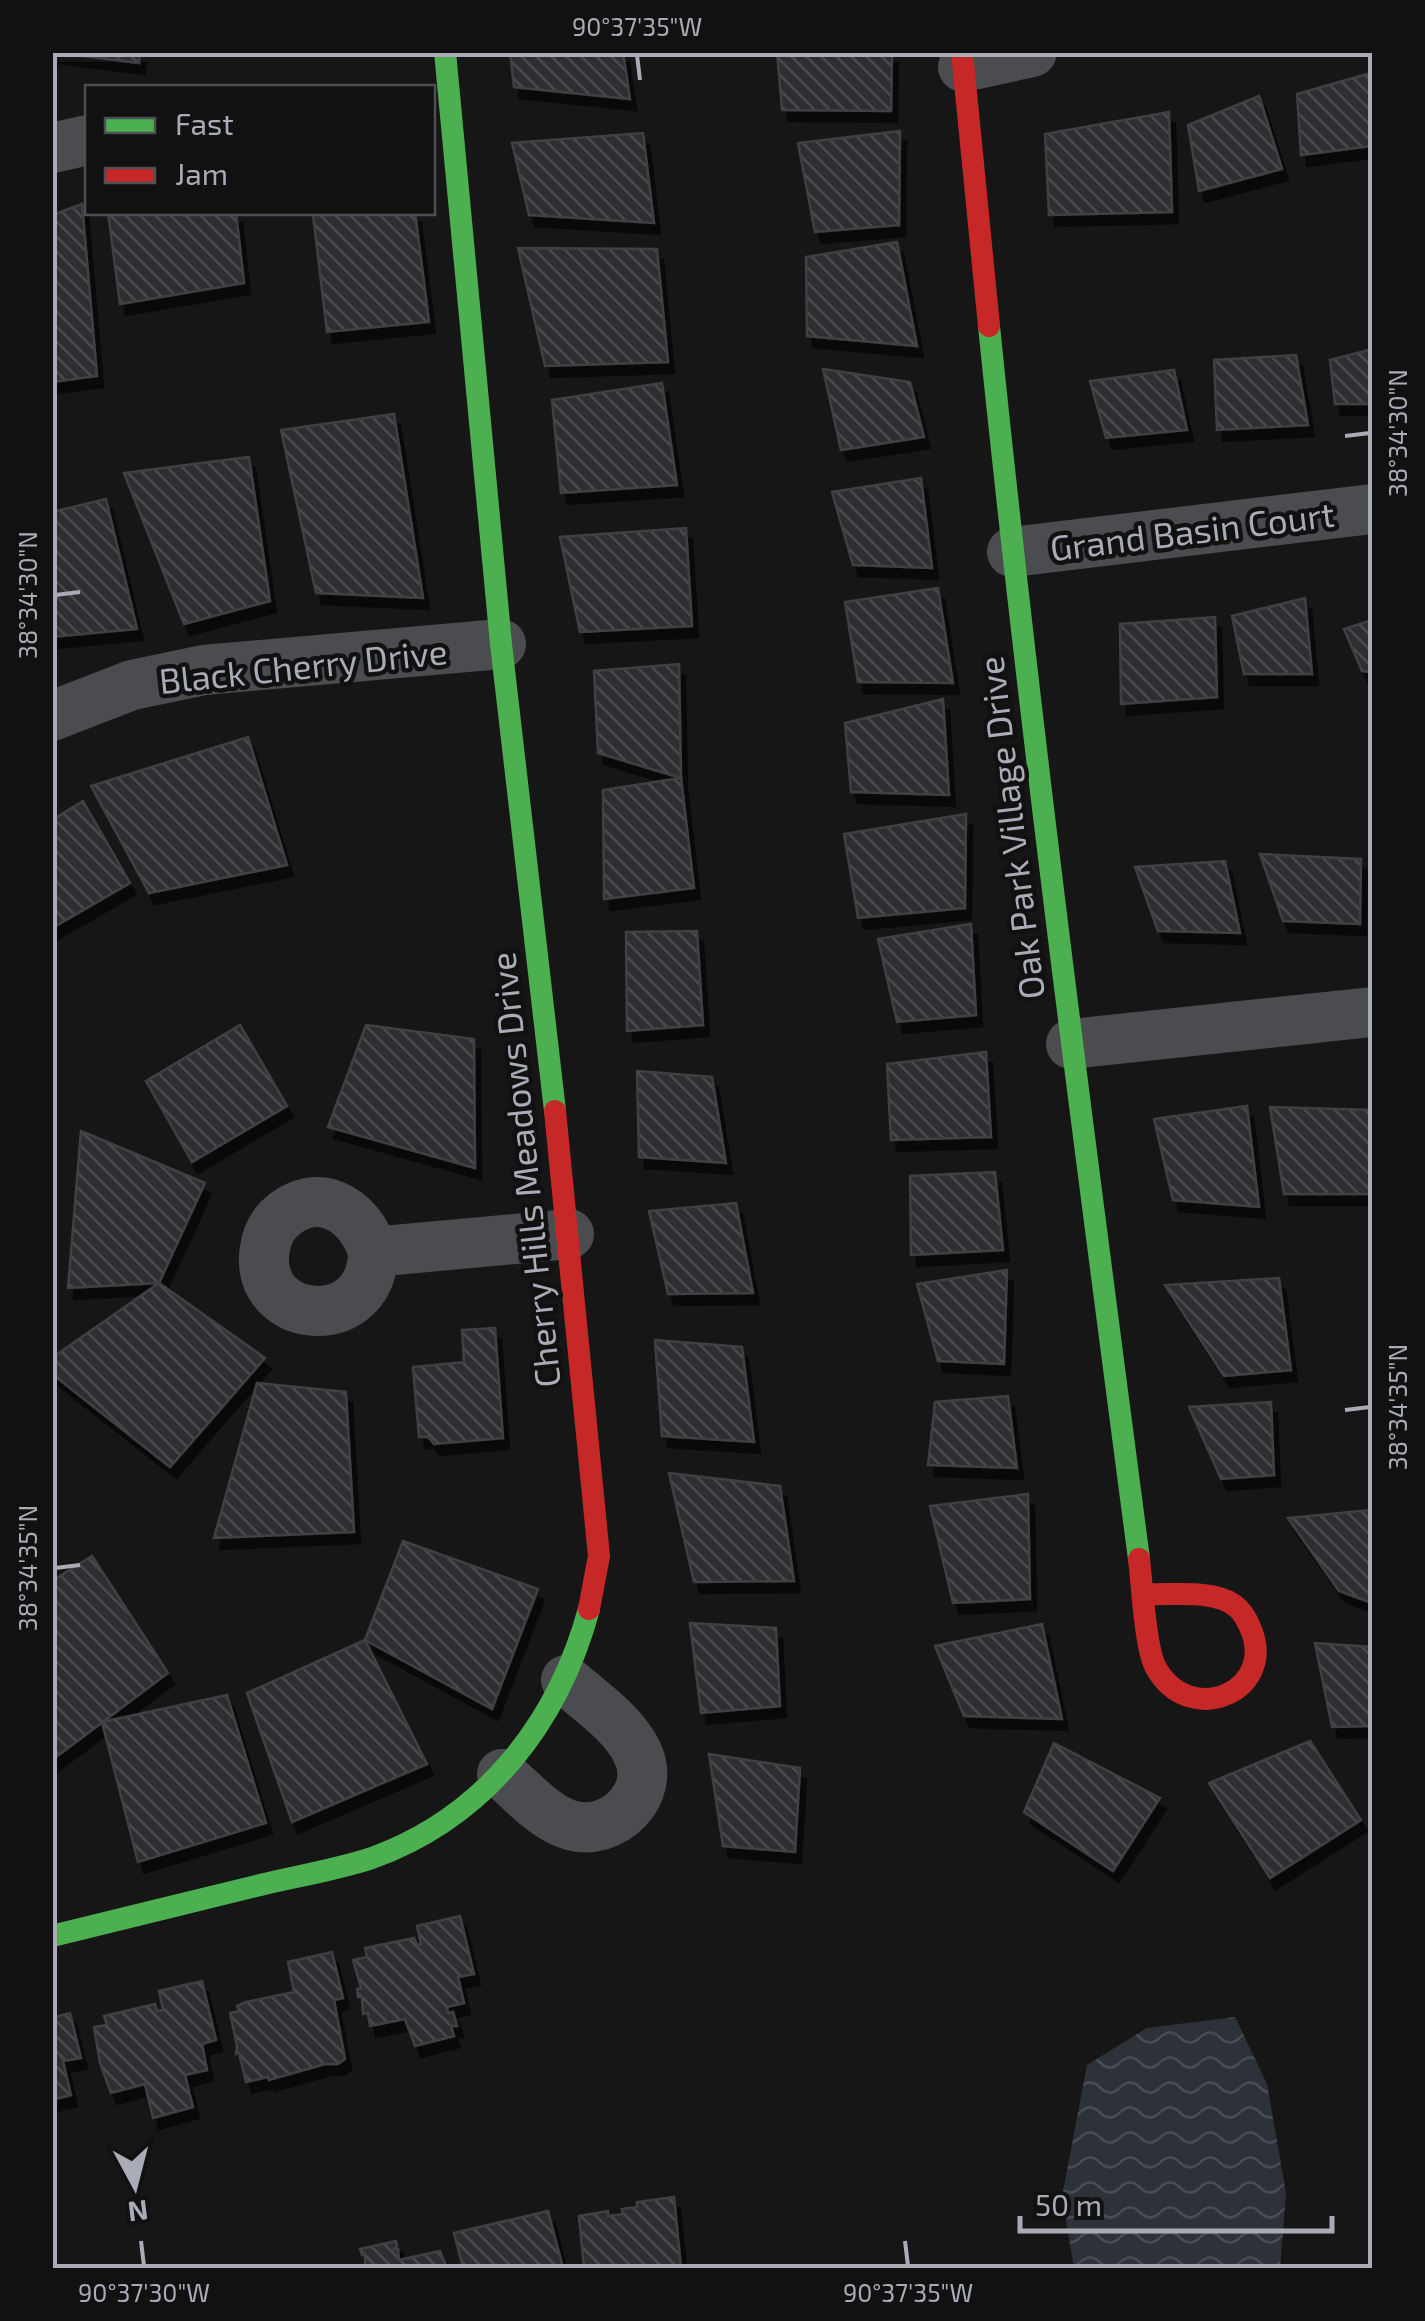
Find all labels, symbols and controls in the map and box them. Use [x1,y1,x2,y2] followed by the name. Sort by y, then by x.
[572,11,702,41] text: 90°37'35"W
[85,85,435,215] legend
[175,105,234,141] text: Fast
[175,155,228,191] text: Jam
[1382,369,1412,497] text: 38°34'30"N
[1047,492,1337,568] street label: Grand Basin Court
[12,531,42,659] text: 38°34'30"N
[157,629,449,701] street label: Black Cherry Drive
[968,654,1052,1002] street label: Oak Park Village Drive
[480,950,568,1390] street label: Cherry Hills Meadows Drive
[1382,1344,1412,1470] text: 38°34'35"N
[12,1505,42,1631] text: 38°34'35"N
[85,2136,185,2236] north arrow
[1020,2171,1332,2233] scale bar
[1035,2186,1102,2222] text: 50 m
[126,2194,150,2230] text: N
[78,2277,210,2307] text: 90°37'30"W
[843,2277,973,2307] text: 90°37'35"W

